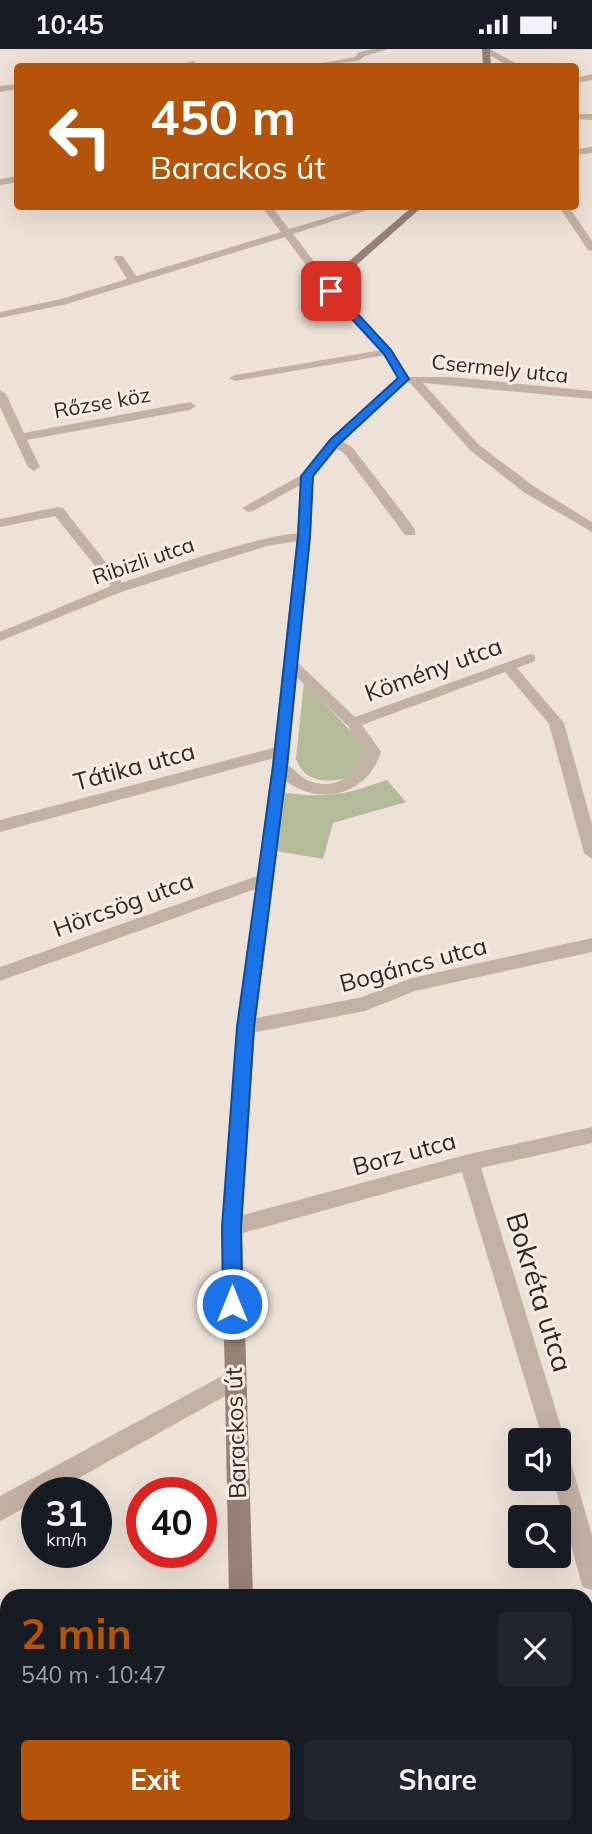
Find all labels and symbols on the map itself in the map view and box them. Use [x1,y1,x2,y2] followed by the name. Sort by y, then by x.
[301,261,361,321] pin
[430,348,570,388] street label: Csermely utca
[52,381,152,423] street label: Rőzse köz
[89,530,197,590] street label: Ribizli utca
[360,630,506,708] street label: Kömény utca
[70,735,198,797] street label: Tátika utca
[49,865,197,943] street label: Hörcsög utca
[336,930,490,998] street label: Bogáncs utca
[349,1125,459,1181] street label: Borz utca
[499,1208,581,1376] street label: Bokréta utca
[195,1267,269,1341] position arrow
[218,1367,252,1499] street label: Barackos út
[126,1477,217,1568] speed limit sign: 40

